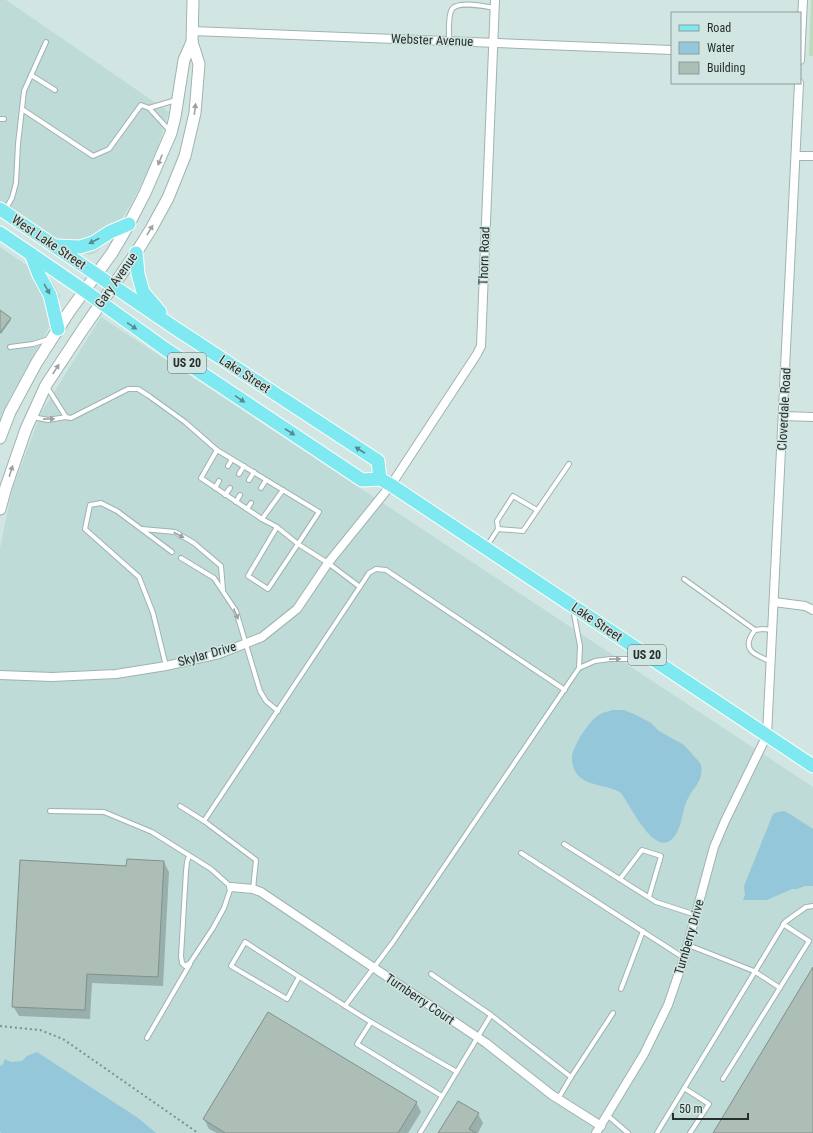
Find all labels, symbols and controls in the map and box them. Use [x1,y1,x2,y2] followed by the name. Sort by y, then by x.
[671,12,801,84] legend
[707,21,731,35] text: Road
[391,31,473,49] street label: Webster Avenue
[707,41,735,55] text: Water
[707,61,745,75] text: Building
[192,103,198,115] one-way arrow
[157,155,163,166] one-way arrow
[9,212,89,272] street label: West Lake Street
[147,224,154,235] one-way arrow
[475,226,493,286] street label: Thorn Road
[88,238,100,244] one-way arrow
[92,250,140,310] street label: Gary Avenue
[43,284,50,295] one-way arrow
[127,322,137,330] one-way arrow
[217,352,273,396] street label: Lake Street
[168,353,206,373] road number: US 20
[52,364,60,374] one-way arrow
[774,367,794,451] street label: Cloverdale Road
[234,395,246,402] one-way arrow
[43,416,56,422] one-way arrow
[285,428,295,436] one-way arrow
[354,446,366,453] one-way arrow
[8,465,14,477] one-way arrow
[174,532,185,538] one-way arrow
[569,600,625,644] street label: Lake Street
[233,608,239,619] one-way arrow
[176,639,238,669] street label: Skylar Drive
[628,645,666,665] road number: US 20
[609,656,622,662] one-way arrow
[671,898,707,976] street label: Turnberry Drive
[383,970,457,1028] street label: Turnberry Court
[673,1095,748,1121] scale bar
[679,1102,703,1116] text: 50 m

